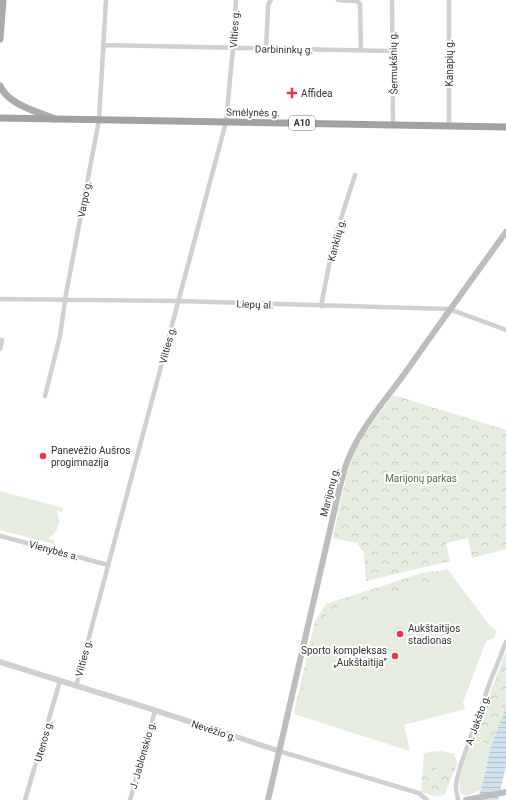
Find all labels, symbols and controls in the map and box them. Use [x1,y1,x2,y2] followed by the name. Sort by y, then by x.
[228,10,241,48] street label: Vilties g.
[386,31,400,95] street label: Šermukšnių g.
[444,40,455,86] street label: Kanapių g.
[255,43,313,56] street label: Darbininkų g.
[286,87,298,99] marker: Affidea
[301,88,332,99] place label: Affidea
[226,107,280,118] street label: Smėlynės g.
[289,116,315,130] road number: A10
[76,180,93,218] street label: Varpo g.
[326,218,347,263] street label: Kanklių g.
[236,298,274,311] street label: Liepų al.
[157,325,178,365] street label: Vilties g.
[51,445,130,468] place label: Panevėžio Aušros progimnazija
[38,451,48,461] marker: Panevėžio Aušros progimnazija
[318,467,341,518] street label: Marijonų g.
[385,473,457,484] park label: Marijonų parkas
[28,539,80,562] street label: Vienybės a.
[408,623,460,646] place label: Aukštaitijos stadionas
[395,629,405,639] marker: Aukštaitijos stadionas
[73,638,94,678] street label: Vilties g.
[301,645,387,668] place label: Sporto kompleksas „Aukštaitija”
[390,651,400,661] marker: Sporto kompleksas „Aukštaitija”
[463,694,492,747] street label: A. Jakšto g.
[190,718,238,743] street label: Nevėžio g.
[32,719,55,763] street label: Utenos g.
[128,720,157,790] street label: J. Jablonskio g.

